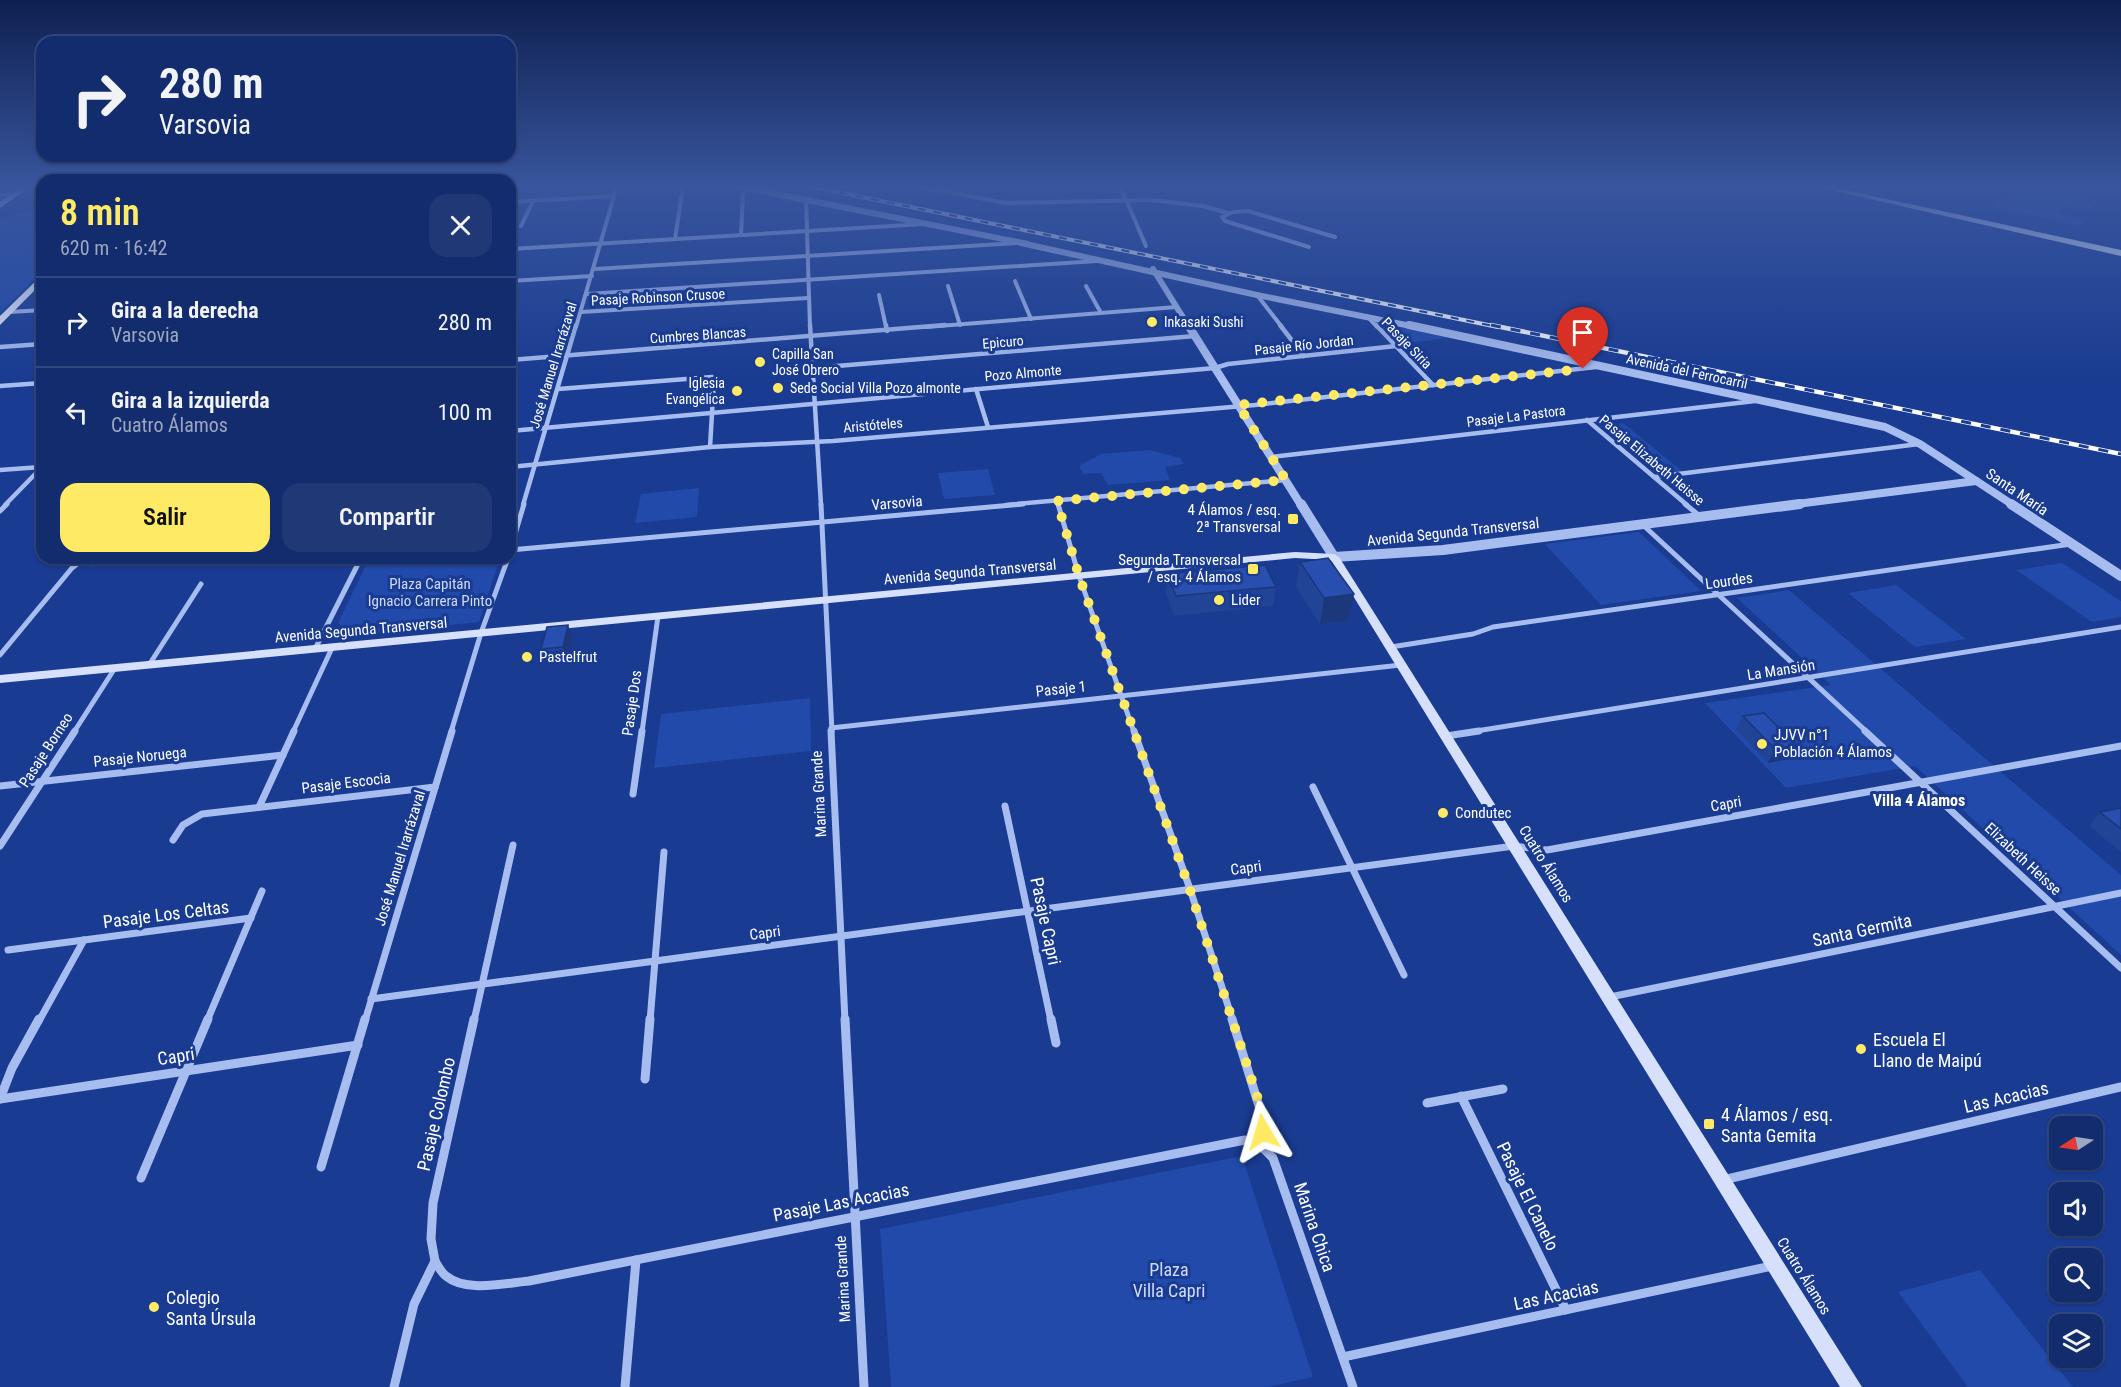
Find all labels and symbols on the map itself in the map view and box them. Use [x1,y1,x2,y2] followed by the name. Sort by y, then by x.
[591,285,726,308] street label: Pasaje Robinson Crusoe
[526,300,580,430] street label: José Manuel Irarrázaval
[1557,307,1608,369] pin
[1164,314,1244,330] place label: Inkasaki Sushi
[1379,314,1435,372] street label: Pasaje Siria
[1145,315,1159,329] marker: Inkasaki Sushi
[649,324,747,346] street label: Cumbres Blancas
[982,332,1024,352] street label: Epicuro
[1254,332,1354,358] street label: Pasaje Río Jordan
[772,346,839,378] place label: Capilla San José Obrero
[1625,350,1749,392] street label: Avenida del Ferrocarril
[753,355,767,369] marker: Capilla San José Obrero
[984,362,1063,384] street label: Pozo Almonte
[666,375,725,407] place label: Iglesia Evangélica
[790,380,961,396] place label: Sede Social Villa Pozo almonte
[771,381,785,395] marker: Sede Social Villa Pozo almonte
[730,384,744,398] marker: Iglesia Evangélica
[1466,402,1566,430] street label: Pasaje La Pastora
[1596,411,1708,509] street label: Pasaje Elizabeth Heisse
[842,414,904,436] street label: Aristóteles
[1982,465,2052,519] street label: Santa María
[871,492,923,514] street label: Varsovia
[1187,501,1281,536] place label: 4 Álamos / esq. 2ª Transversal
[1286,512,1300,526] marker: 4 Álamos / esq. 2ª Transversal
[1366,514,1540,550] street label: Avenida Segunda Transversal
[1118,551,1241,586] place label: Segunda Transversal / esq. 4 Álamos
[883,555,1057,589] street label: Avenida Segunda Transversal
[1246,562,1260,576] marker: Segunda Transversal / esq. 4 Álamos
[1704,569,1754,593] street label: Lourdes
[368,575,492,610] park label: Plaza Capitán Ignacio Carrera Pinto
[1231,591,1261,609] place label: Lider
[1212,593,1226,607] marker: Lider
[274,613,448,647] street label: Avenida Segunda Transversal
[539,648,597,666] place label: Pastelfrut
[520,650,534,664] marker: Pastelfrut
[1746,656,1816,684] street label: La Mansión
[618,669,646,737] street label: Pasaje Dos
[1035,677,1087,701] street label: Pasaje 1
[15,709,77,791] street label: Pasaje Borneo
[1774,726,1892,761] place label: JJVV n°1 Población 4 Álamos
[1755,737,1769,751] marker: JJVV n°1 Población 4 Álamos
[93,743,187,771] street label: Pasaje Noruega
[808,750,830,838] street label: Marina Grande
[300,769,392,797] street label: Pasaje Escocia
[371,788,429,928] street label: José Manuel Irarrázaval
[1873,791,1965,810] district label: Villa 4 Álamos
[1709,792,1743,816] street label: Capri
[1455,804,1511,822] place label: Condutec
[1436,806,1450,820] marker: Condutec
[1981,819,2065,899] street label: Elizabeth Heisse
[1515,822,1577,906] street label: Cuatro Álamos
[1229,857,1263,879] street label: Capri
[1026,875,1066,967] street label: Pasaje Capri
[102,896,230,932] street label: Pasaje Los Celtas
[1810,909,1914,951] street label: Santa Germita
[748,922,782,944] street label: Capri
[1873,1029,1982,1071] place label: Escuela El Llano de Maipú
[1854,1042,1868,1056] marker: Escuela El Llano de Maipú
[156,1043,196,1069] street label: Capri
[413,1055,459,1173] street label: Pasaje Colombo
[1962,1077,2050,1117] street label: Las Acacias
[1231,1100,1295,1164] position arrow
[1721,1104,1833,1146] place label: 4 Álamos / esq. Santa Gemita
[2049,1116,2103,1170] north arrow
[1702,1117,1716,1131] marker: 4 Álamos / esq. Santa Gemita
[1493,1138,1563,1254] street label: Pasaje El Canelo
[771,1179,911,1225] street label: Pasaje Las Acacias
[1290,1179,1340,1275] street label: Marina Chica
[1773,1234,1835,1318] street label: Cuatro Álamos
[832,1235,854,1323] street label: Marina Grande
[1133,1259,1205,1301] park label: Plaza Villa Capri
[1512,1276,1600,1314] street label: Las Acacias
[166,1287,256,1329] place label: Colegio Santa Úrsula
[147,1300,161,1314] marker: Colegio Santa Úrsula

